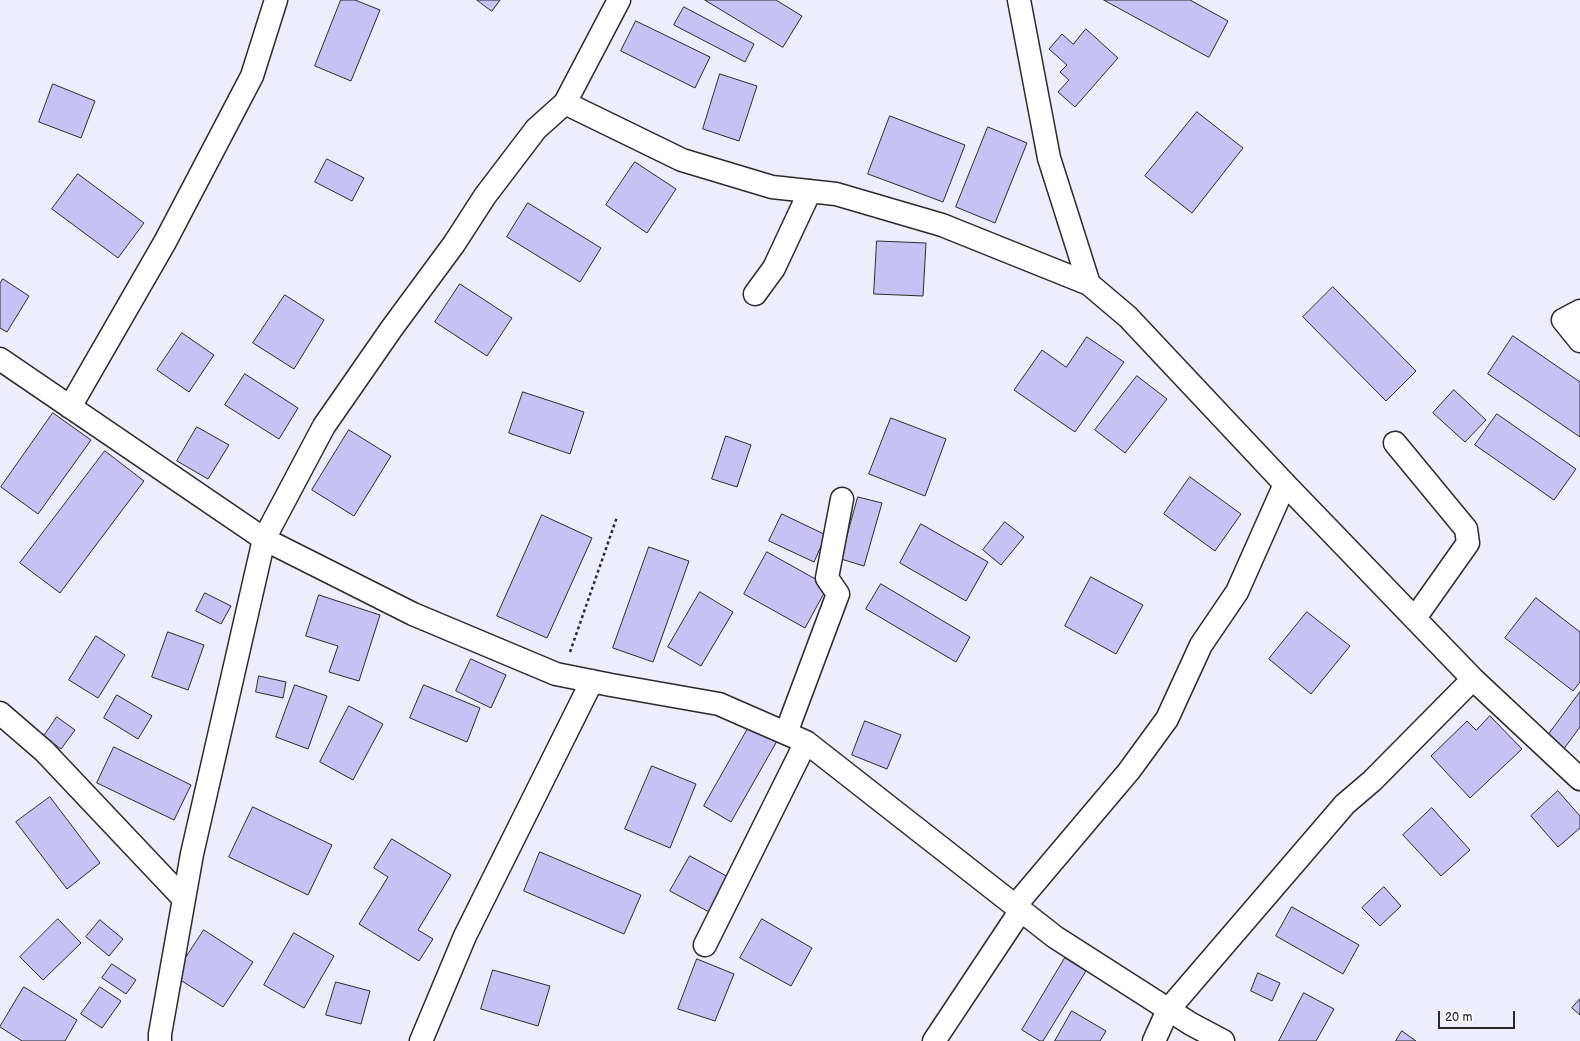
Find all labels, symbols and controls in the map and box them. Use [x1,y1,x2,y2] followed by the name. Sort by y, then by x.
[1440,1003,1517,1029] scale bar
[1445,1010,1472,1025] text: 20 m

